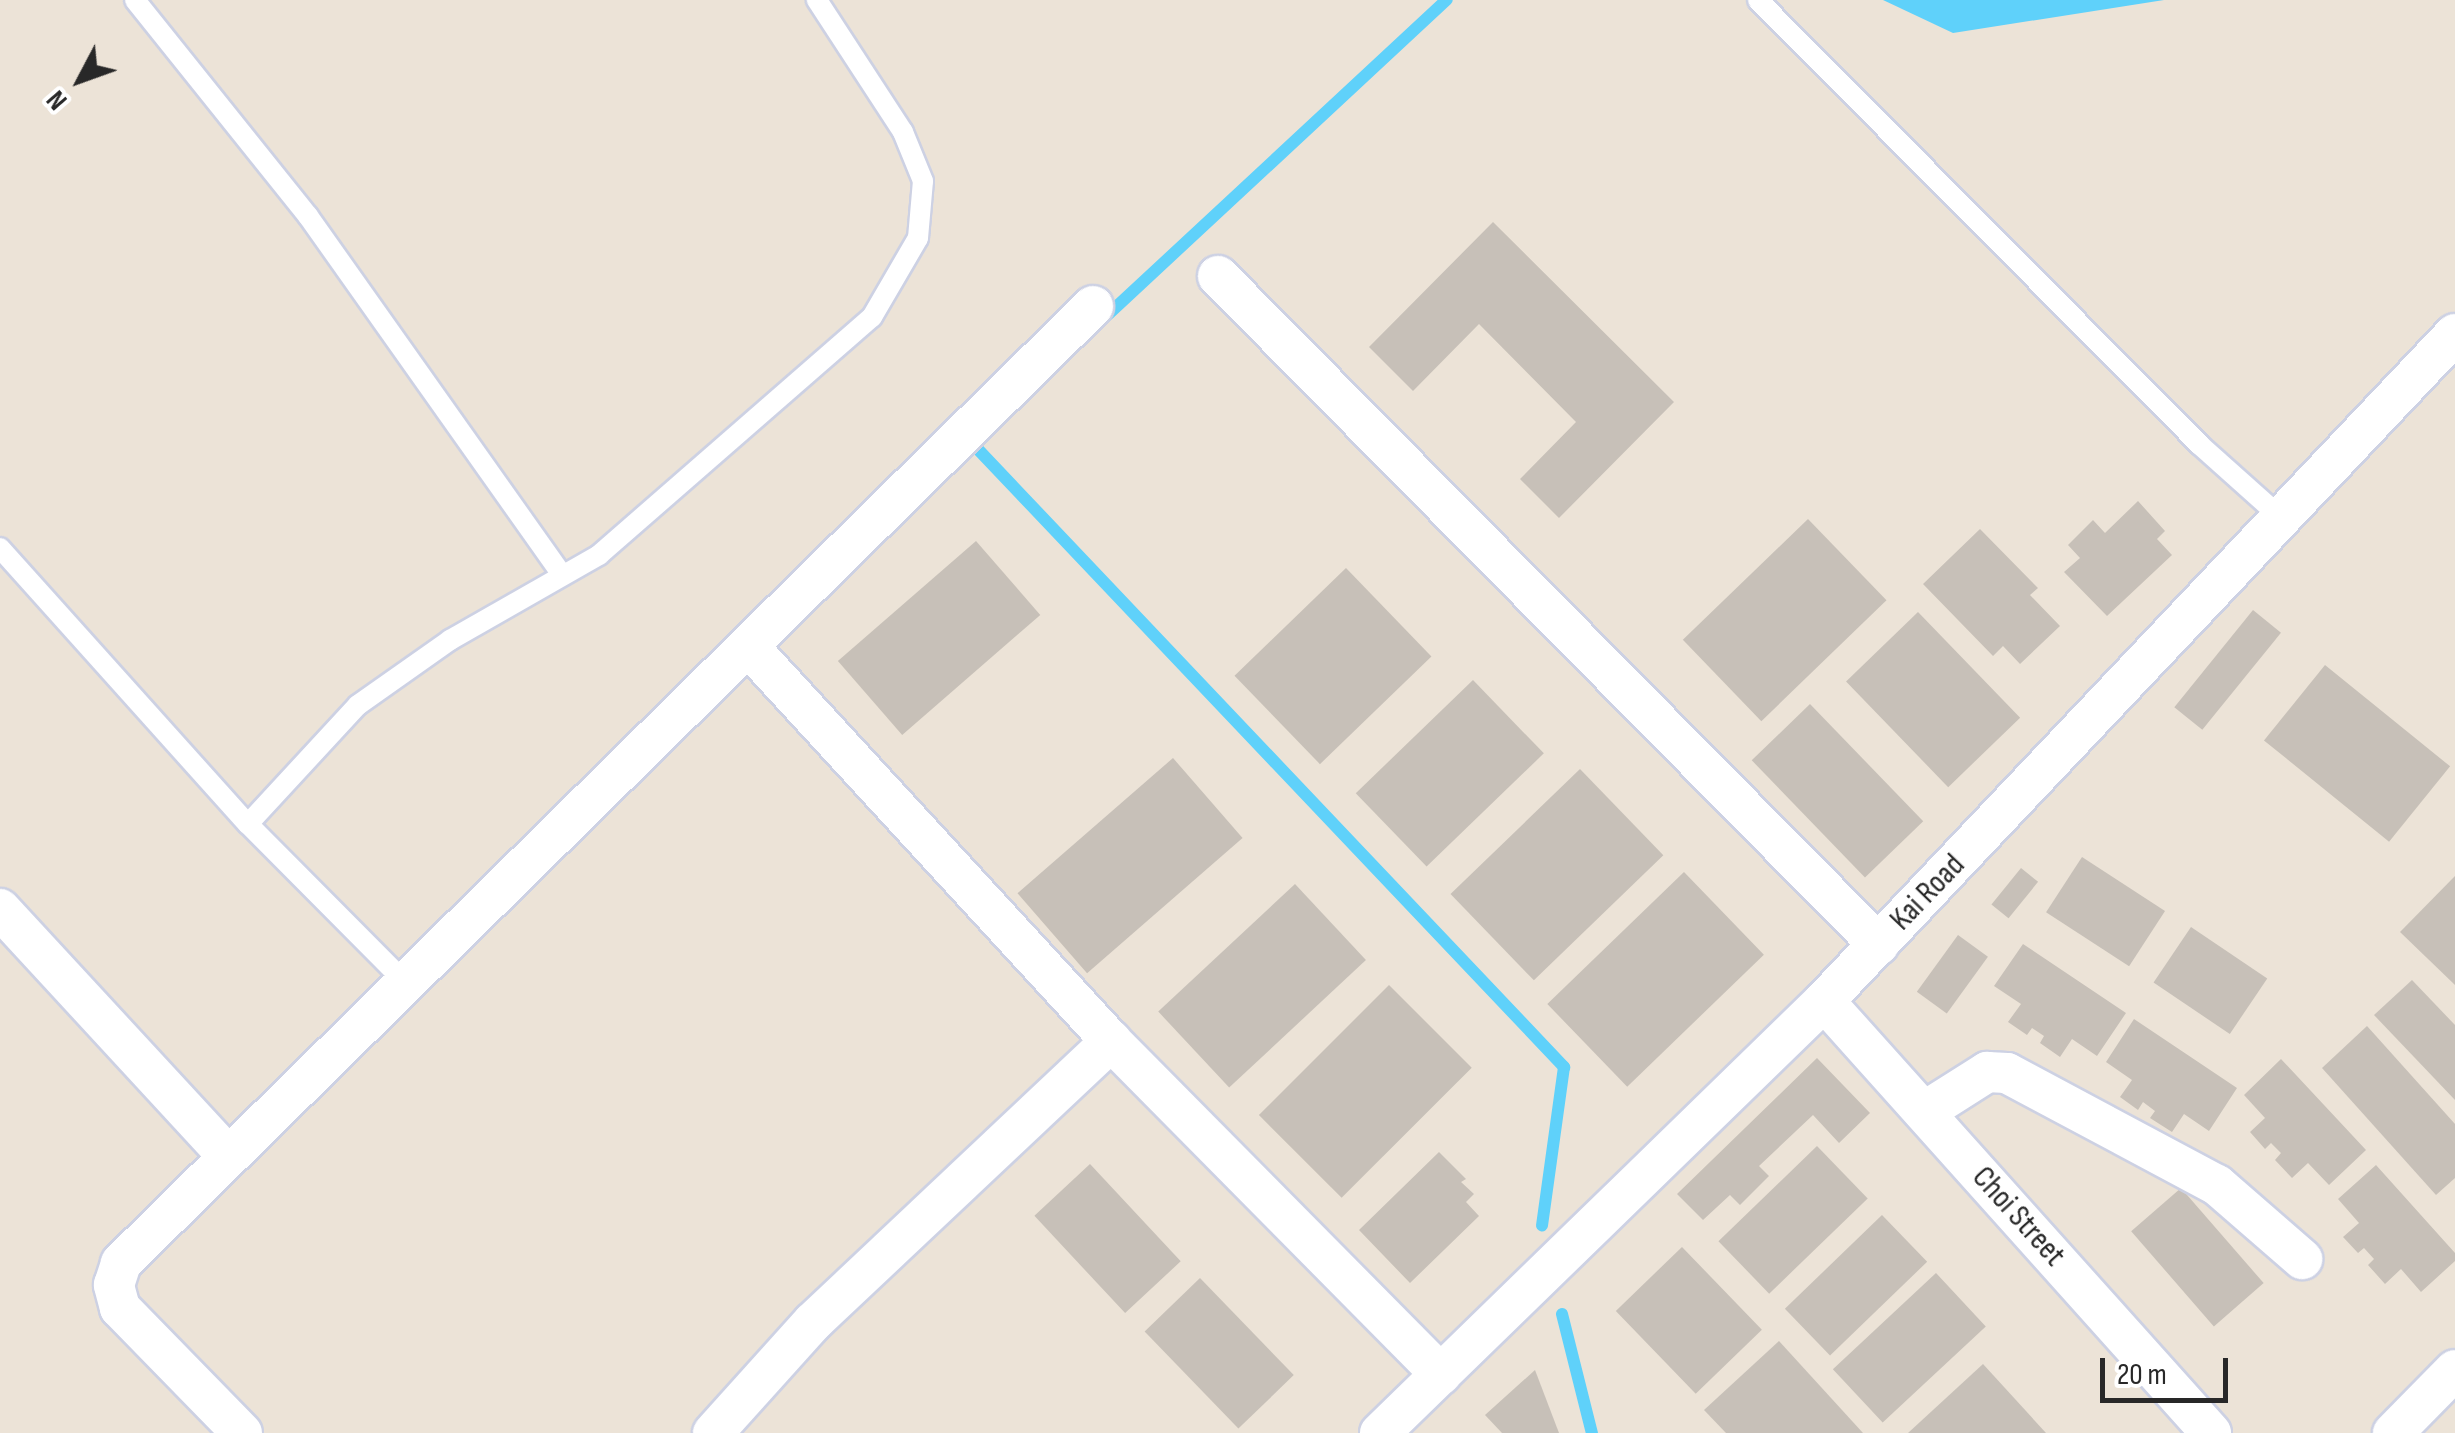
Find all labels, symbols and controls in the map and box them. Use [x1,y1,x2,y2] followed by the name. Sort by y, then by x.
[30,30,130,130] north arrow
[40,84,74,116] text: N
[1883,847,1973,939] street label: Kai Road
[1963,1159,2073,1275] street label: Choi Street
[2105,1338,2232,1400] scale bar
[2117,1357,2167,1393] text: 20 m

